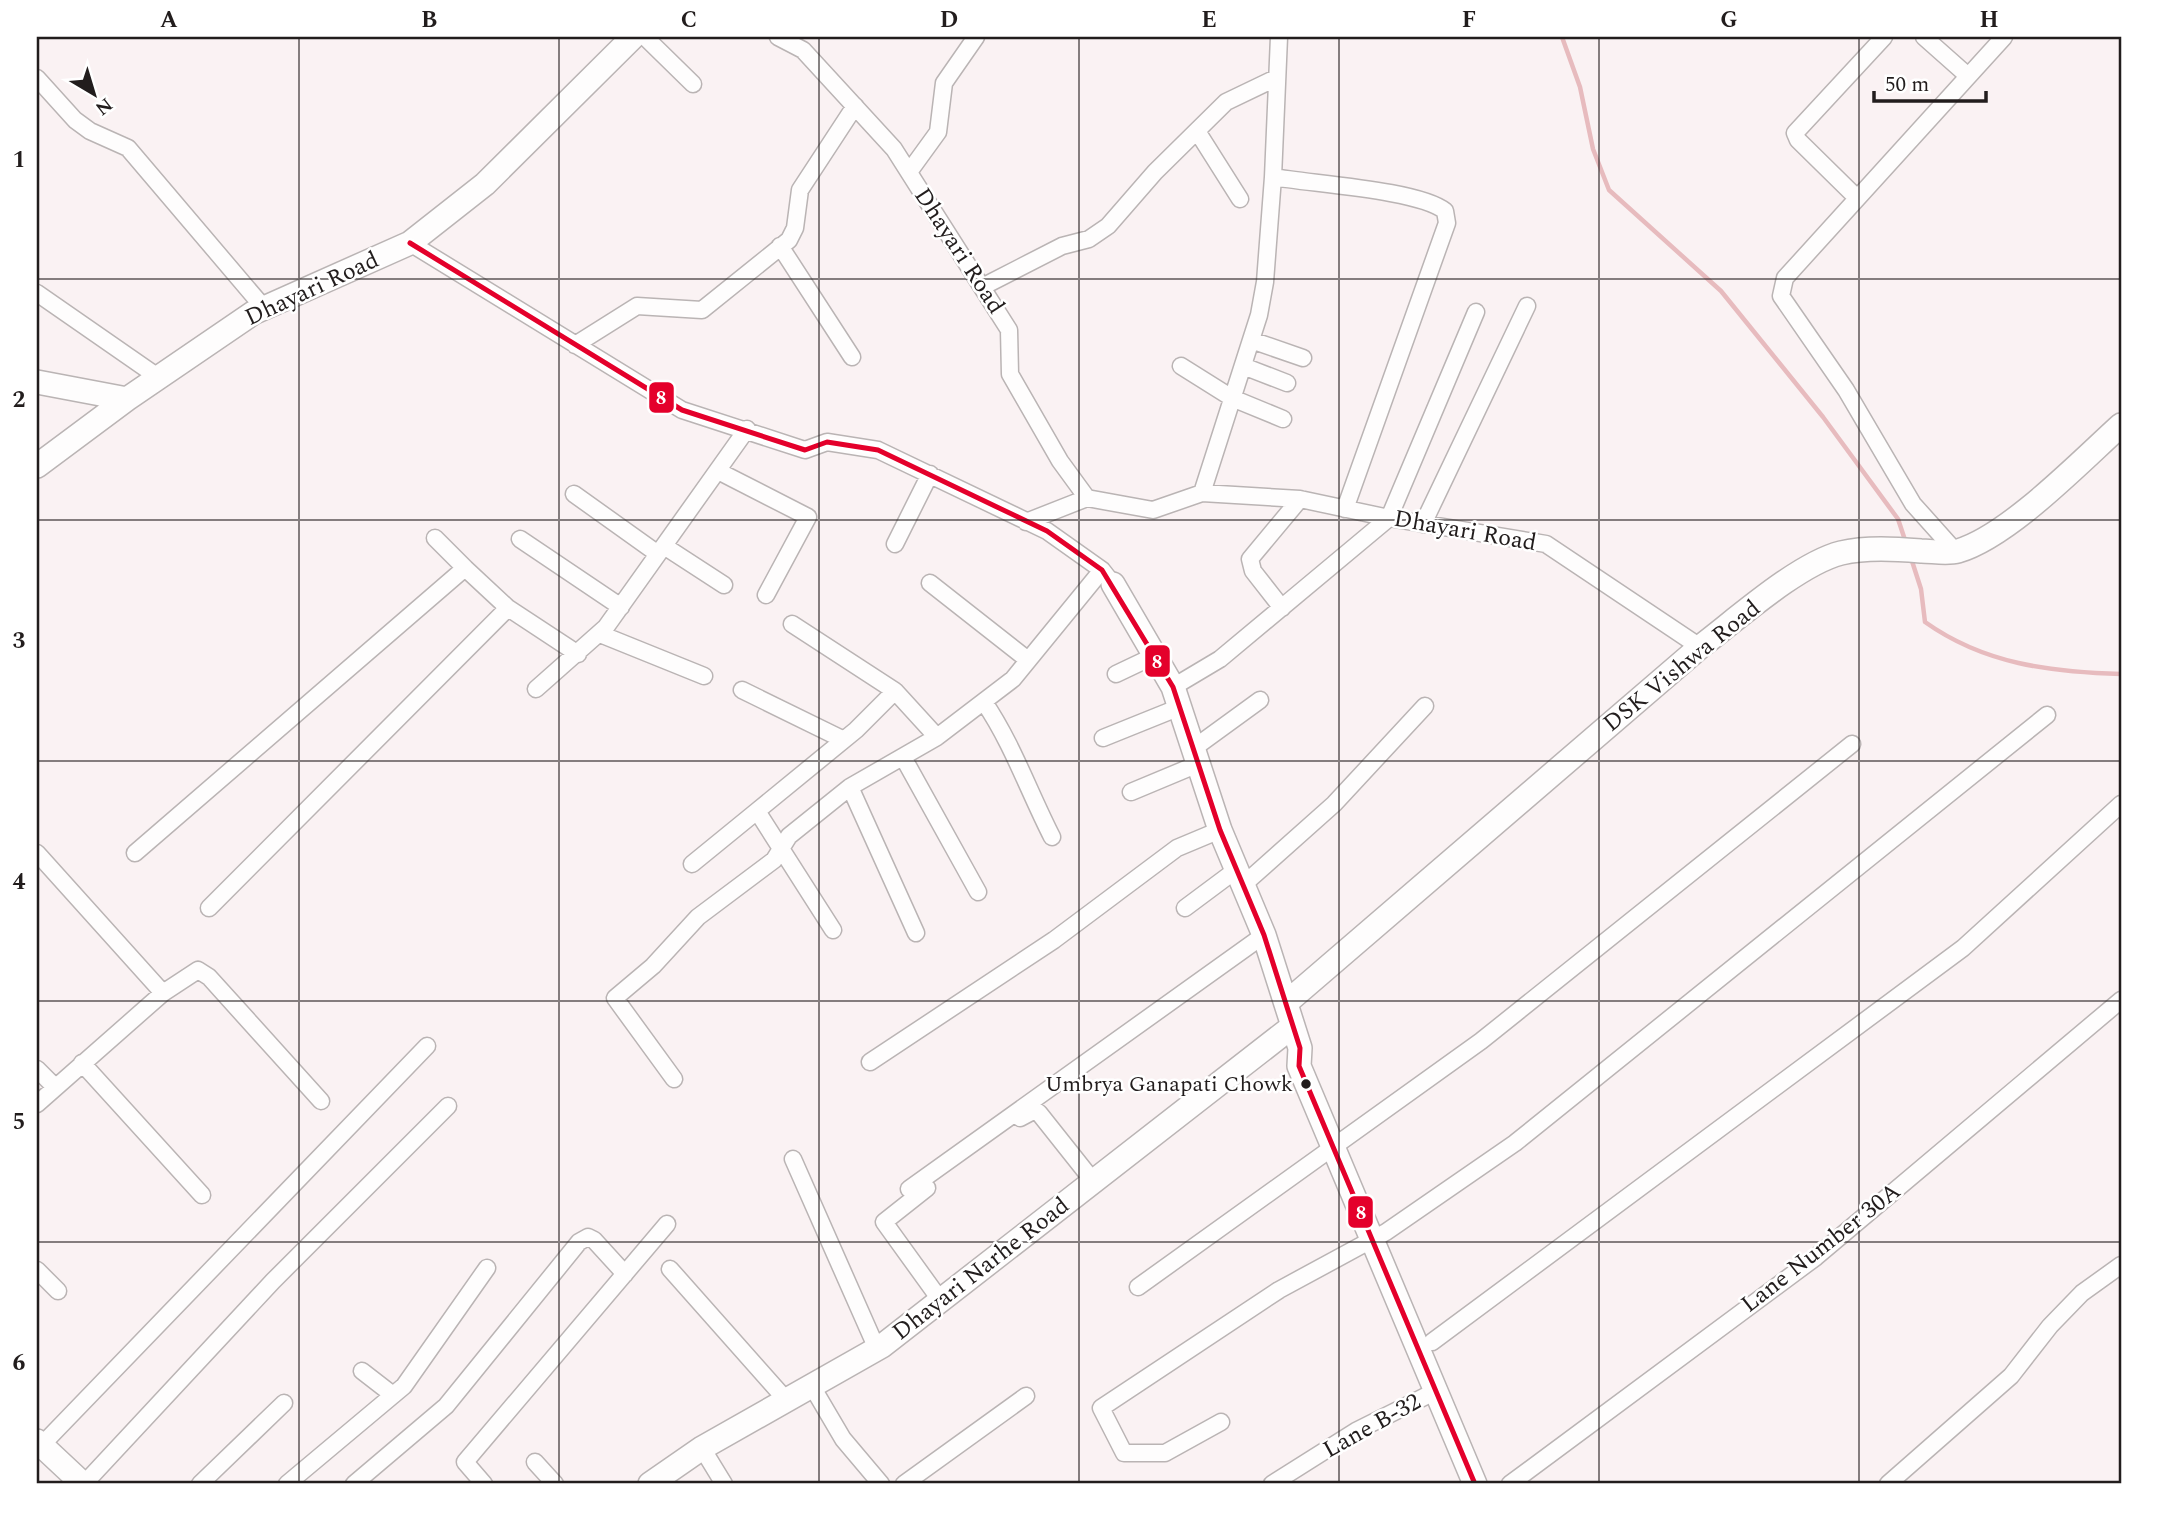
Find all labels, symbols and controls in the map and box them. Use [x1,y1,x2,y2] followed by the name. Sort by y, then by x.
[160,3,178,38] text: A
[421,3,437,38] text: B
[681,3,697,38] text: C
[940,3,958,38] text: D
[1201,3,1217,38] text: E
[1462,3,1476,38] text: F
[1720,3,1738,38] text: G
[1979,3,1999,38] text: H
[60,60,130,130] north arrow
[1874,60,1986,104] scale bar
[1885,69,1929,101] text: 50 m
[89,90,119,122] text: N
[13,143,25,178] text: 1
[905,181,1013,321] street label: Dhayari Road
[239,242,385,336] street label: Dhayari Road
[648,381,675,414] line badge: 8
[13,383,26,418] text: 2
[656,384,666,413] text: 8
[1391,501,1539,561] street label: Dhayari Road
[1595,591,1769,741] street label: DSK Vishwa Road
[13,624,26,659] text: 3
[1144,644,1171,678] line badge: 8
[1152,648,1162,677] text: 8
[13,865,26,900] text: 4
[1045,1068,1293,1101] place label: Umbrya Ganapati Chowk
[1299,1077,1313,1091] marker: Umbrya Ganapati Chowk
[13,1105,25,1140] text: 5
[1733,1174,1909,1322] street label: Lane Number 30A
[885,1188,1077,1350] street label: Dhayari Narhe Road
[1347,1195,1374,1229] line badge: 8
[1356,1199,1366,1228] text: 8
[13,1346,26,1381] text: 6
[1316,1384,1428,1468] street label: Lane B-32

